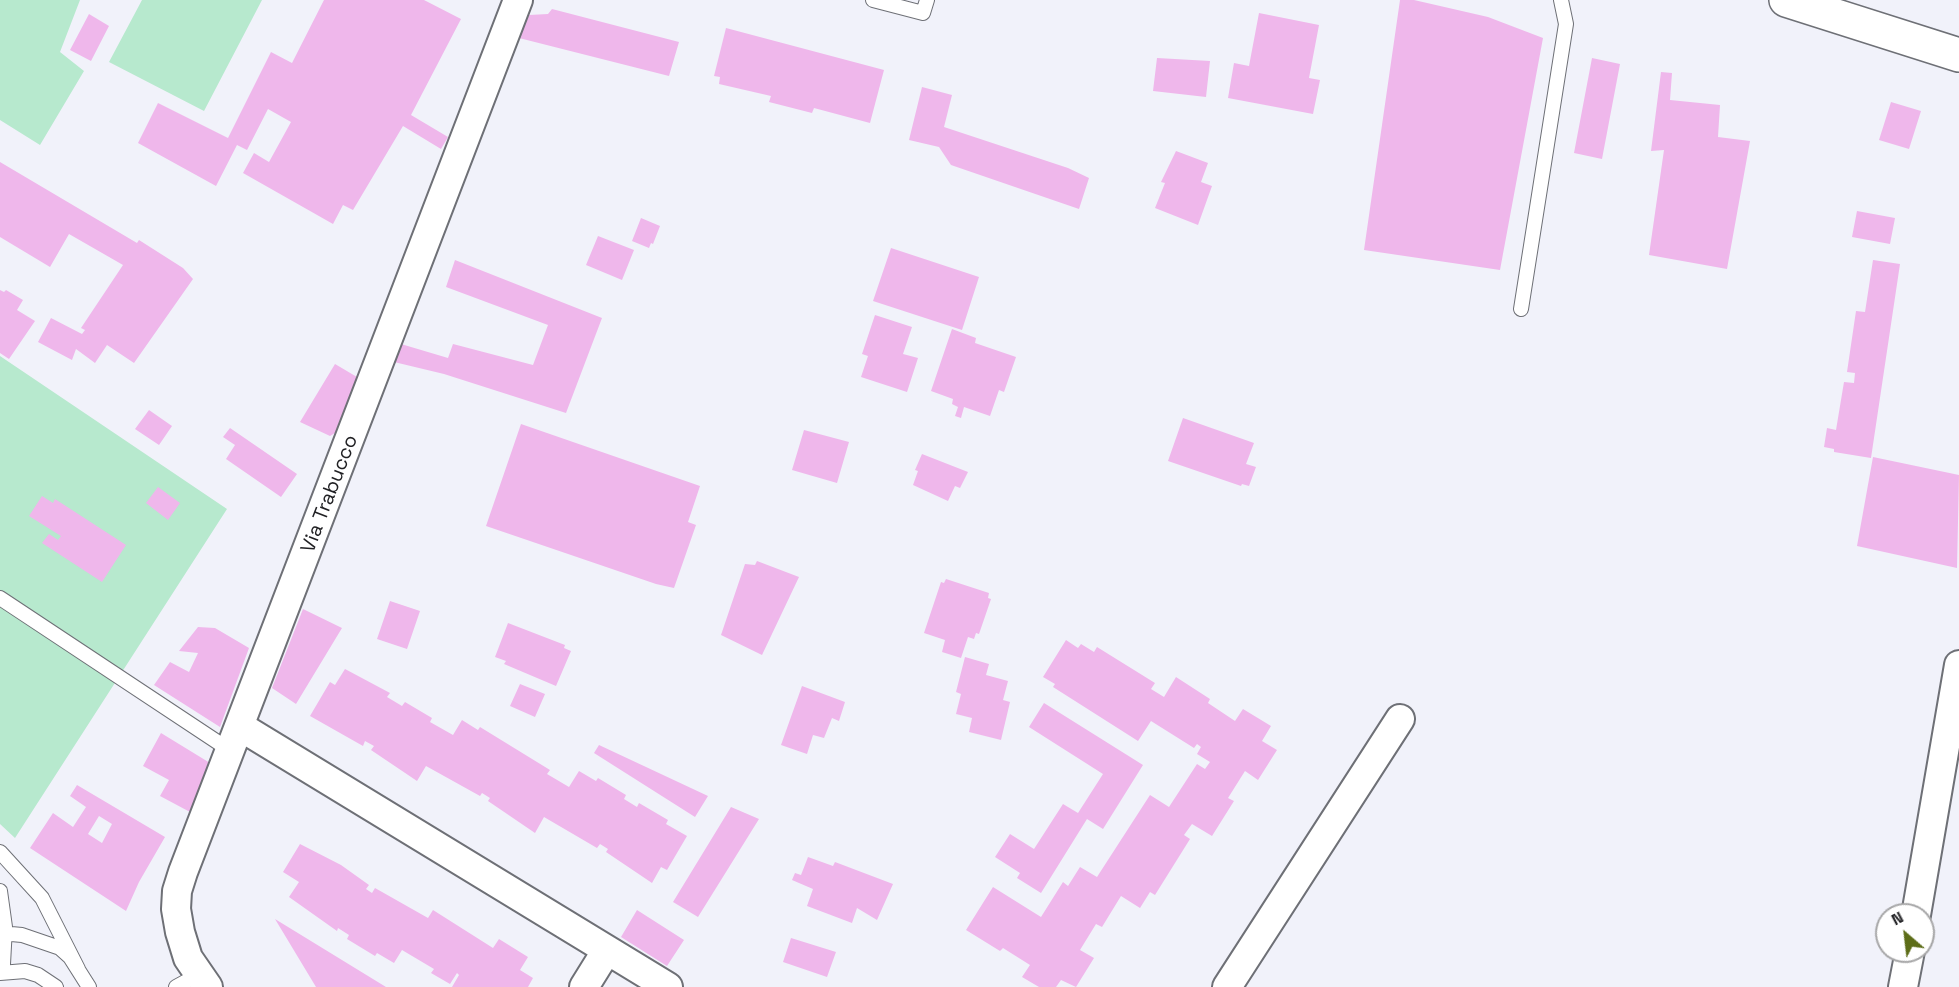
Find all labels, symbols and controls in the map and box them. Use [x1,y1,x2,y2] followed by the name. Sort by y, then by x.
[297,432,363,556] street label: Via Trabucco
[1875,903,1935,963] north arrow
[1888,907,1907,930] text: N

